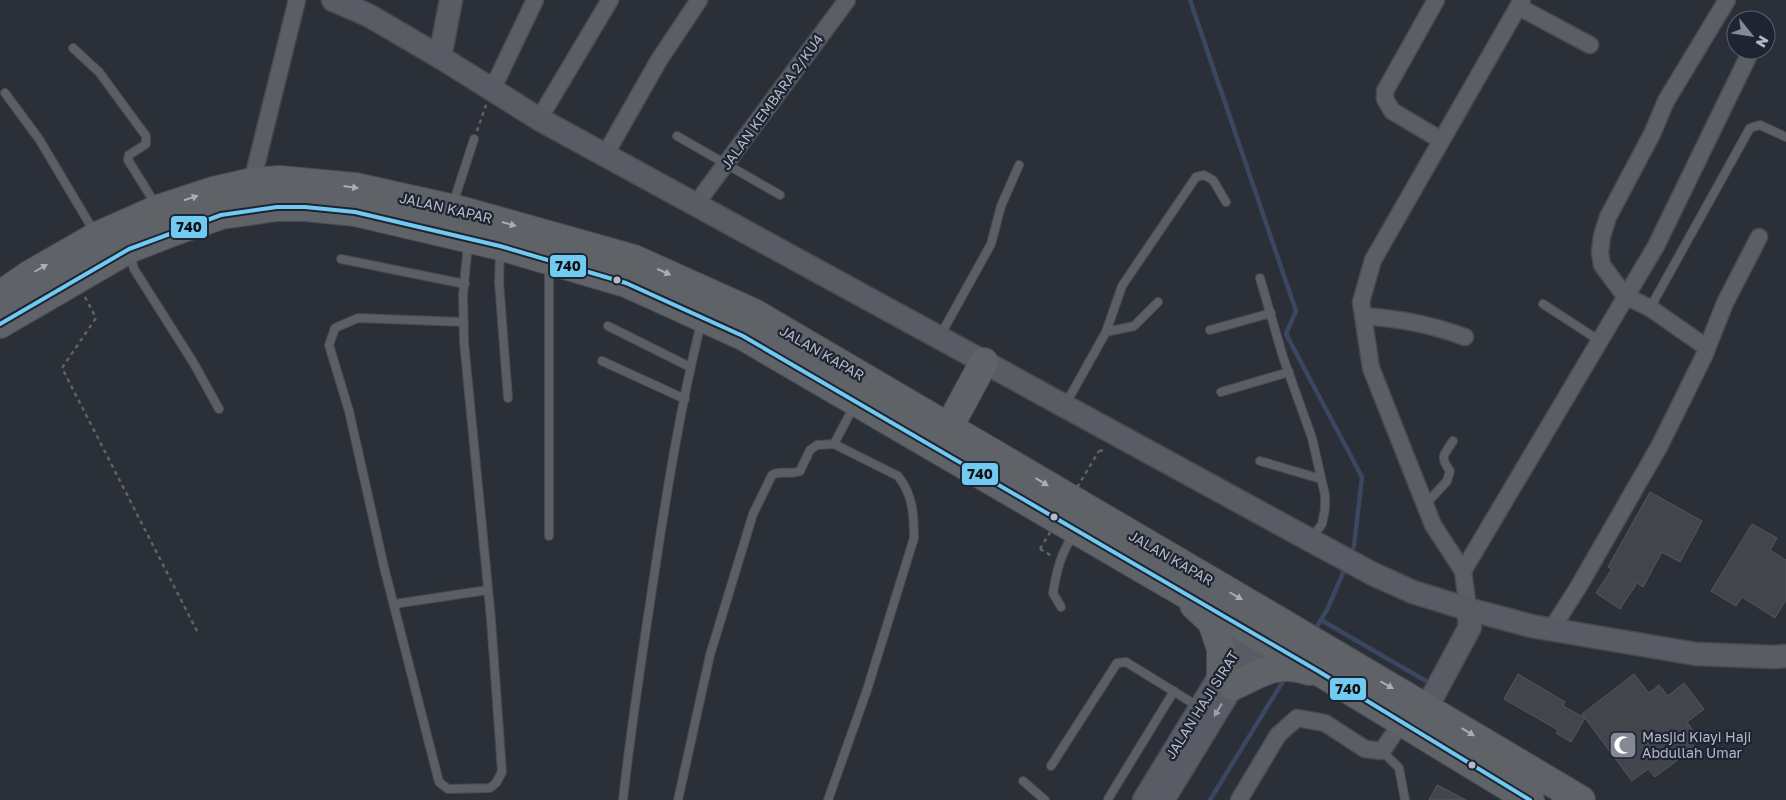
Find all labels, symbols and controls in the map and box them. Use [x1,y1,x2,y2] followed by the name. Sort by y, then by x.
[1726,10,1776,60] north arrow
[717,31,826,173] street label: JALAN KEMBARA 2/KU4
[1753,33,1773,51] text: N
[343,183,359,191] one-way arrow
[398,189,494,226] street label: JALAN KAPAR
[184,194,199,202] one-way arrow
[170,215,208,239] line badge: 740
[176,218,202,235] text: 740
[502,220,517,228] one-way arrow
[549,254,587,278] line badge: 740
[555,257,581,274] text: 740
[34,264,47,273] one-way arrow
[657,268,671,276] one-way arrow
[612,275,622,285] unlabelled marker
[777,321,868,384] street label: JALAN KAPAR
[961,462,999,486] line badge: 740
[967,465,993,482] text: 740
[1036,477,1049,486] one-way arrow
[1049,512,1059,522] unlabelled marker
[1126,526,1217,589] street label: JALAN KAPAR
[1228,592,1243,600] one-way arrow
[1161,647,1242,762] street label: JALAN HAJI SIRAT
[1329,677,1367,701] line badge: 740
[1335,680,1361,697] text: 740
[1380,681,1395,689] one-way arrow
[1214,703,1223,717] one-way arrow
[1462,728,1475,737] one-way arrow
[1642,728,1751,761] place label: Masjid Kiayi Haji Abdullah Umar
[1608,730,1638,760] mosque icon: Masjid Kiayi Haji Abdullah Umar
[1467,760,1477,770] unlabelled marker

